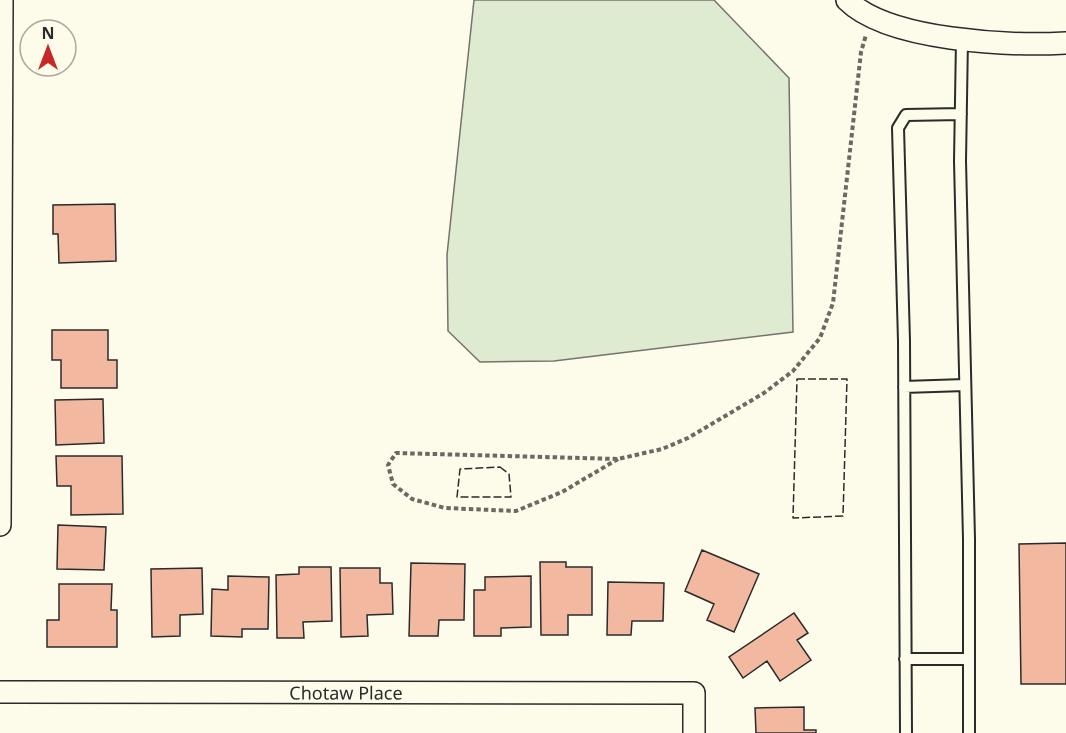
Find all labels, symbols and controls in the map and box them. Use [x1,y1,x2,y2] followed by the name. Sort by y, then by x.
[18,18,78,78] north arrow
[41,22,55,44] text: N
[289,680,403,705] street label: Chotaw Place

